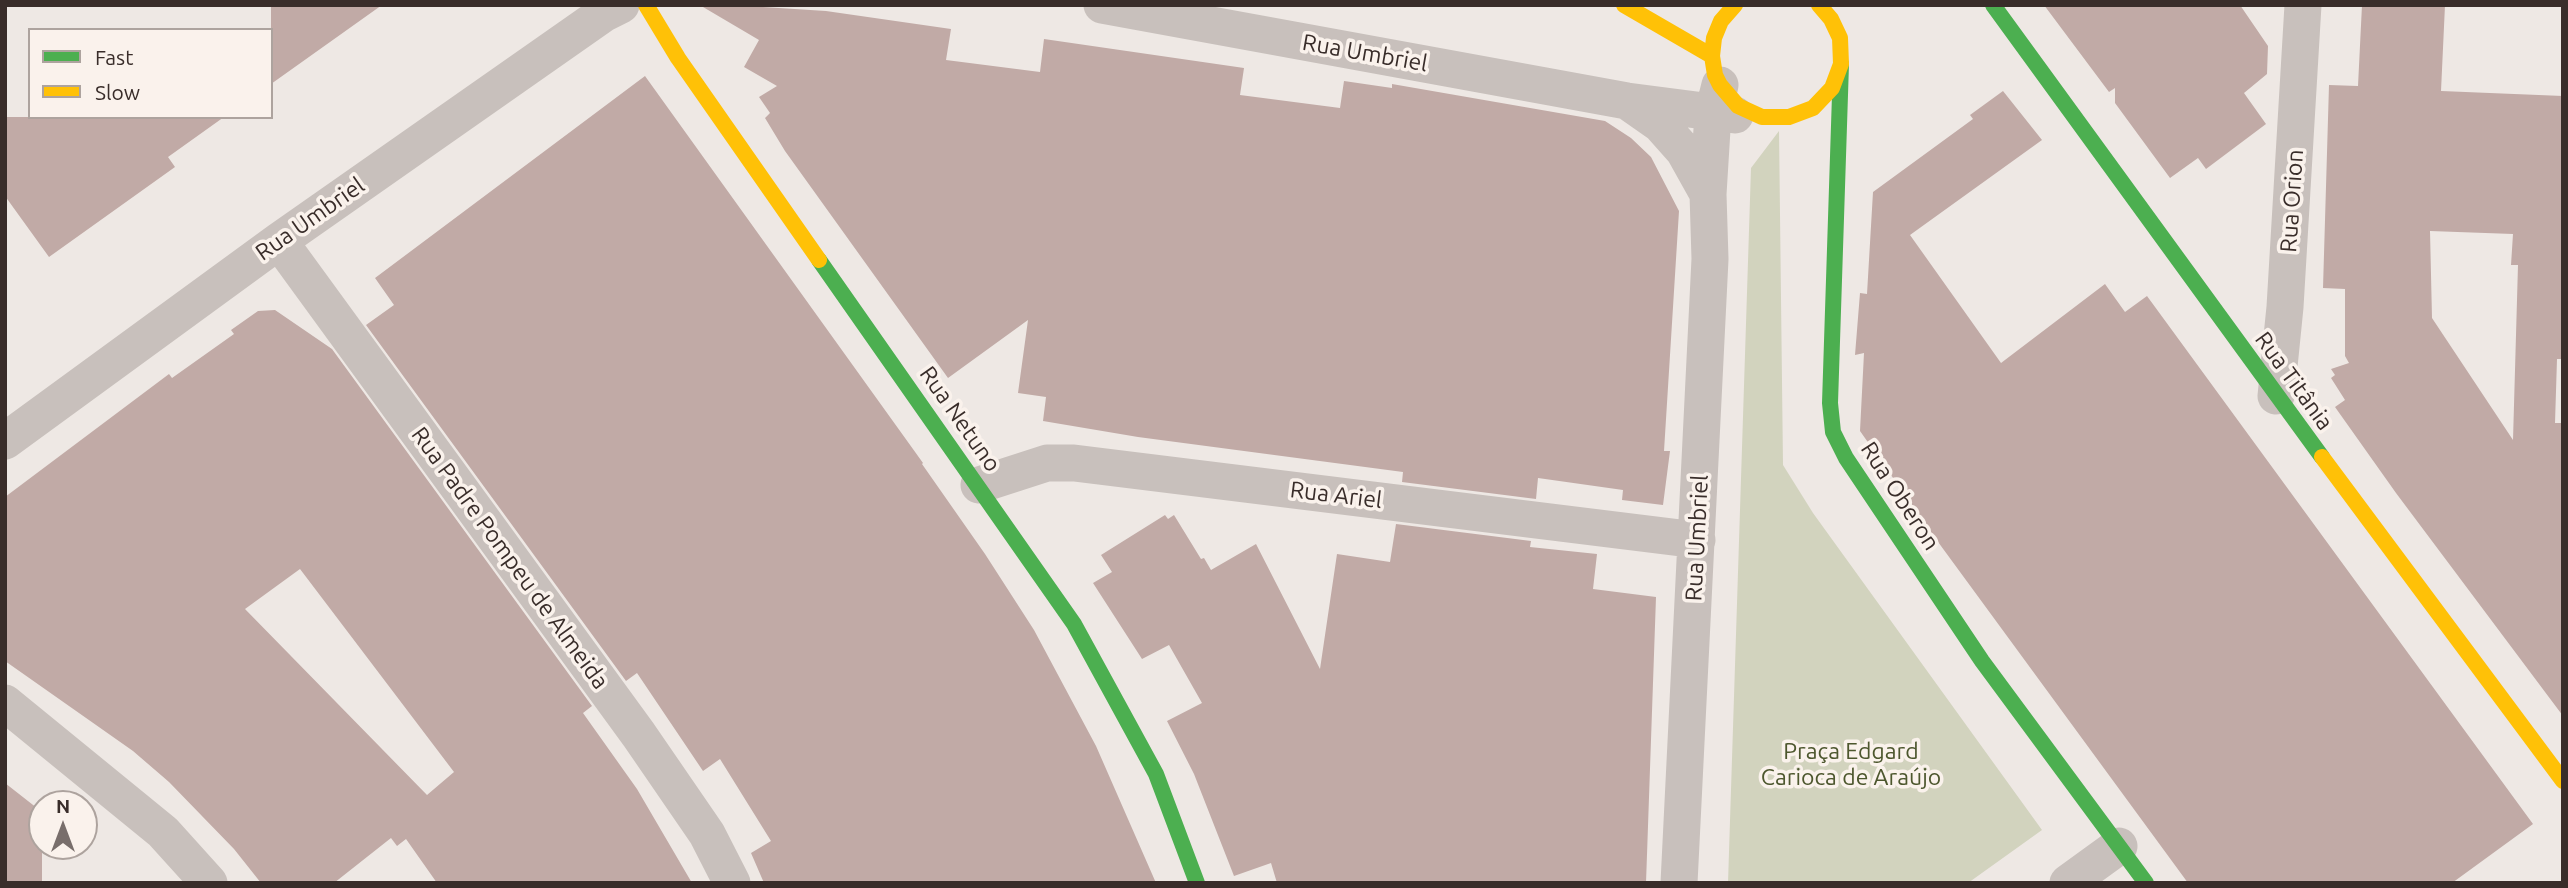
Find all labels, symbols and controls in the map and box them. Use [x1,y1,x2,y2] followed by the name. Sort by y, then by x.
[28,28,273,119] legend
[1300,28,1430,78] street label: Rua Umbriel
[95,45,133,69] text: Fast
[95,80,140,104] text: Slow
[2275,149,2309,253] street label: Rua Orion
[250,171,370,267] street label: Rua Umbriel
[2249,326,2339,436] street label: Rua Titânia
[914,361,1006,477] street label: Rua Netuno
[406,422,614,694] street label: Rua Padre Pompeu de Almeida
[1855,437,1945,555] street label: Rua Oberon
[1680,474,1714,602] street label: Rua Umbriel
[1288,476,1384,514] street label: Rua Ariel
[1761,737,1941,791] park label: Praça Edgard Carioca de Araújo
[28,790,98,860] north arrow
[56,795,70,817] text: N

